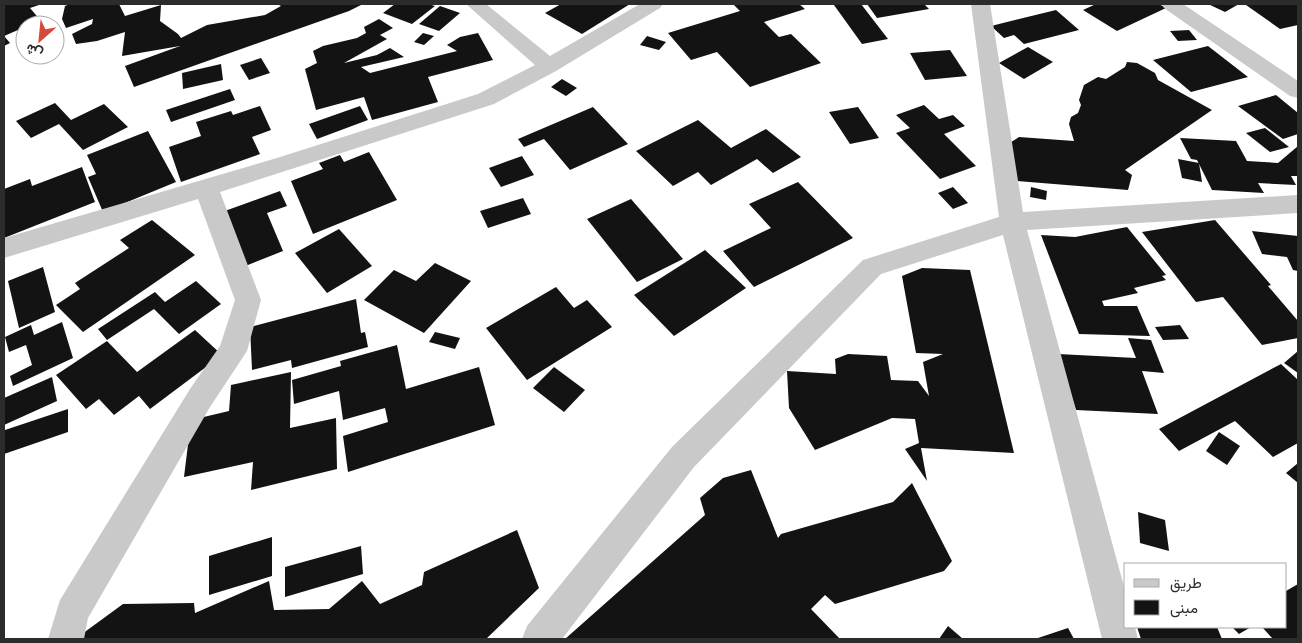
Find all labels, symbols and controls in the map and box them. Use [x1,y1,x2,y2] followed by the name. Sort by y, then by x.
[15,15,65,65] north arrow
[23,40,46,63] text: ش
[1124,563,1287,628] legend
[1170,574,1202,593] text: طريق
[1170,599,1198,618] text: مبنى

